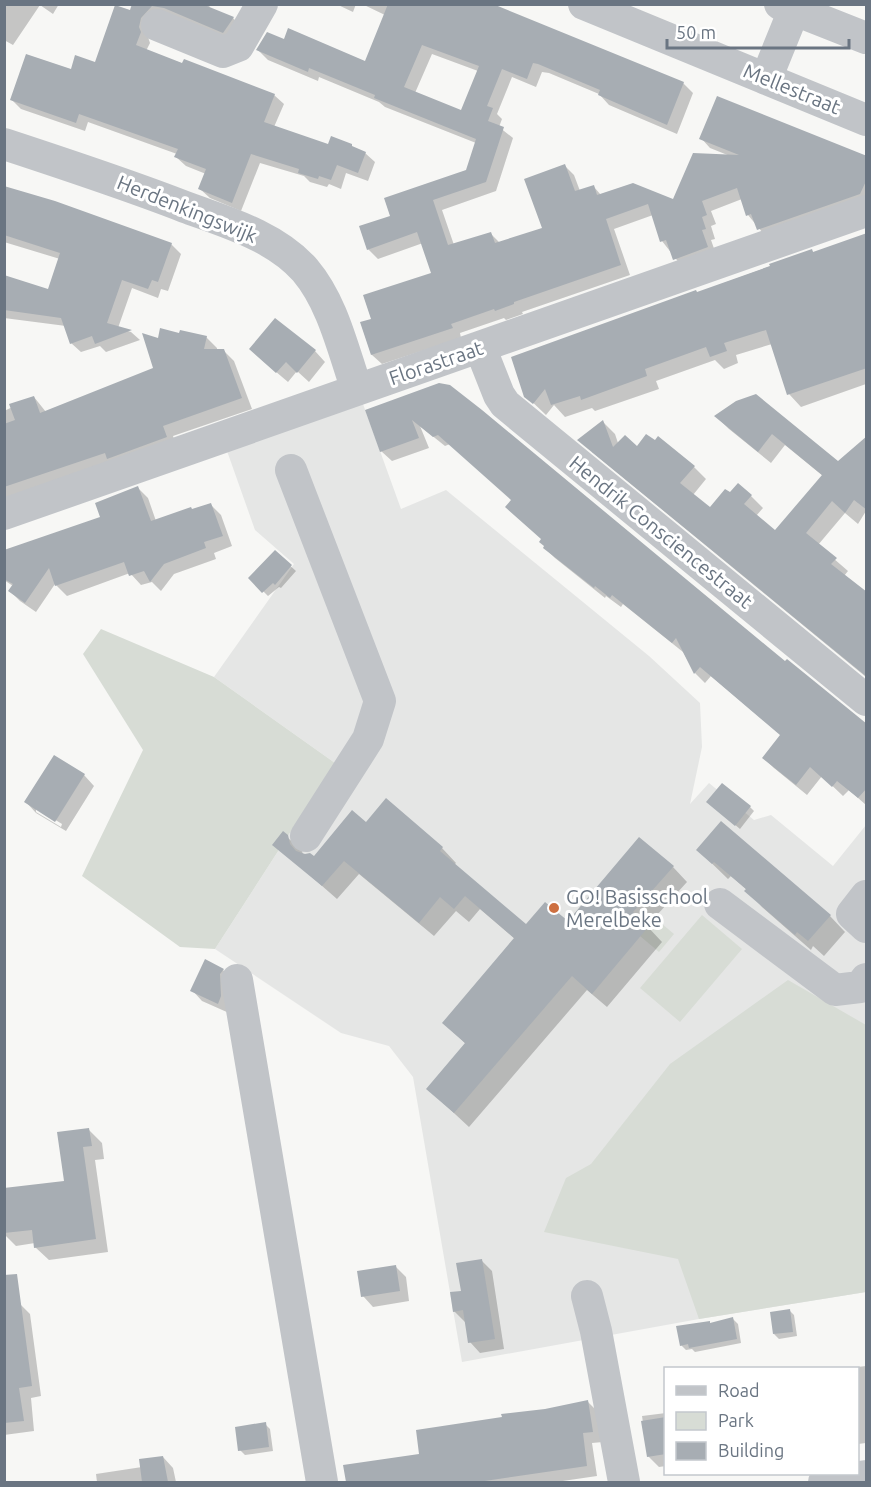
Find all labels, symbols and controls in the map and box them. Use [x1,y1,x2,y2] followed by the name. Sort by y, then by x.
[667,12,848,50] scale bar
[676,22,716,42] text: 50 m
[740,59,844,118] street label: Mellestraat
[114,170,260,247] street label: Herdenkingswijk
[386,336,486,389] street label: Florastraat
[565,451,758,613] street label: Hendrik Consciencestraat
[566,885,708,931] place label: GO! Basisschool Merelbeke
[547,901,561,915] marker: GO! Basisschool Merelbeke
[664,1367,859,1475] legend
[718,1380,760,1400] text: Road
[718,1410,754,1430] text: Park
[718,1440,784,1460] text: Building

